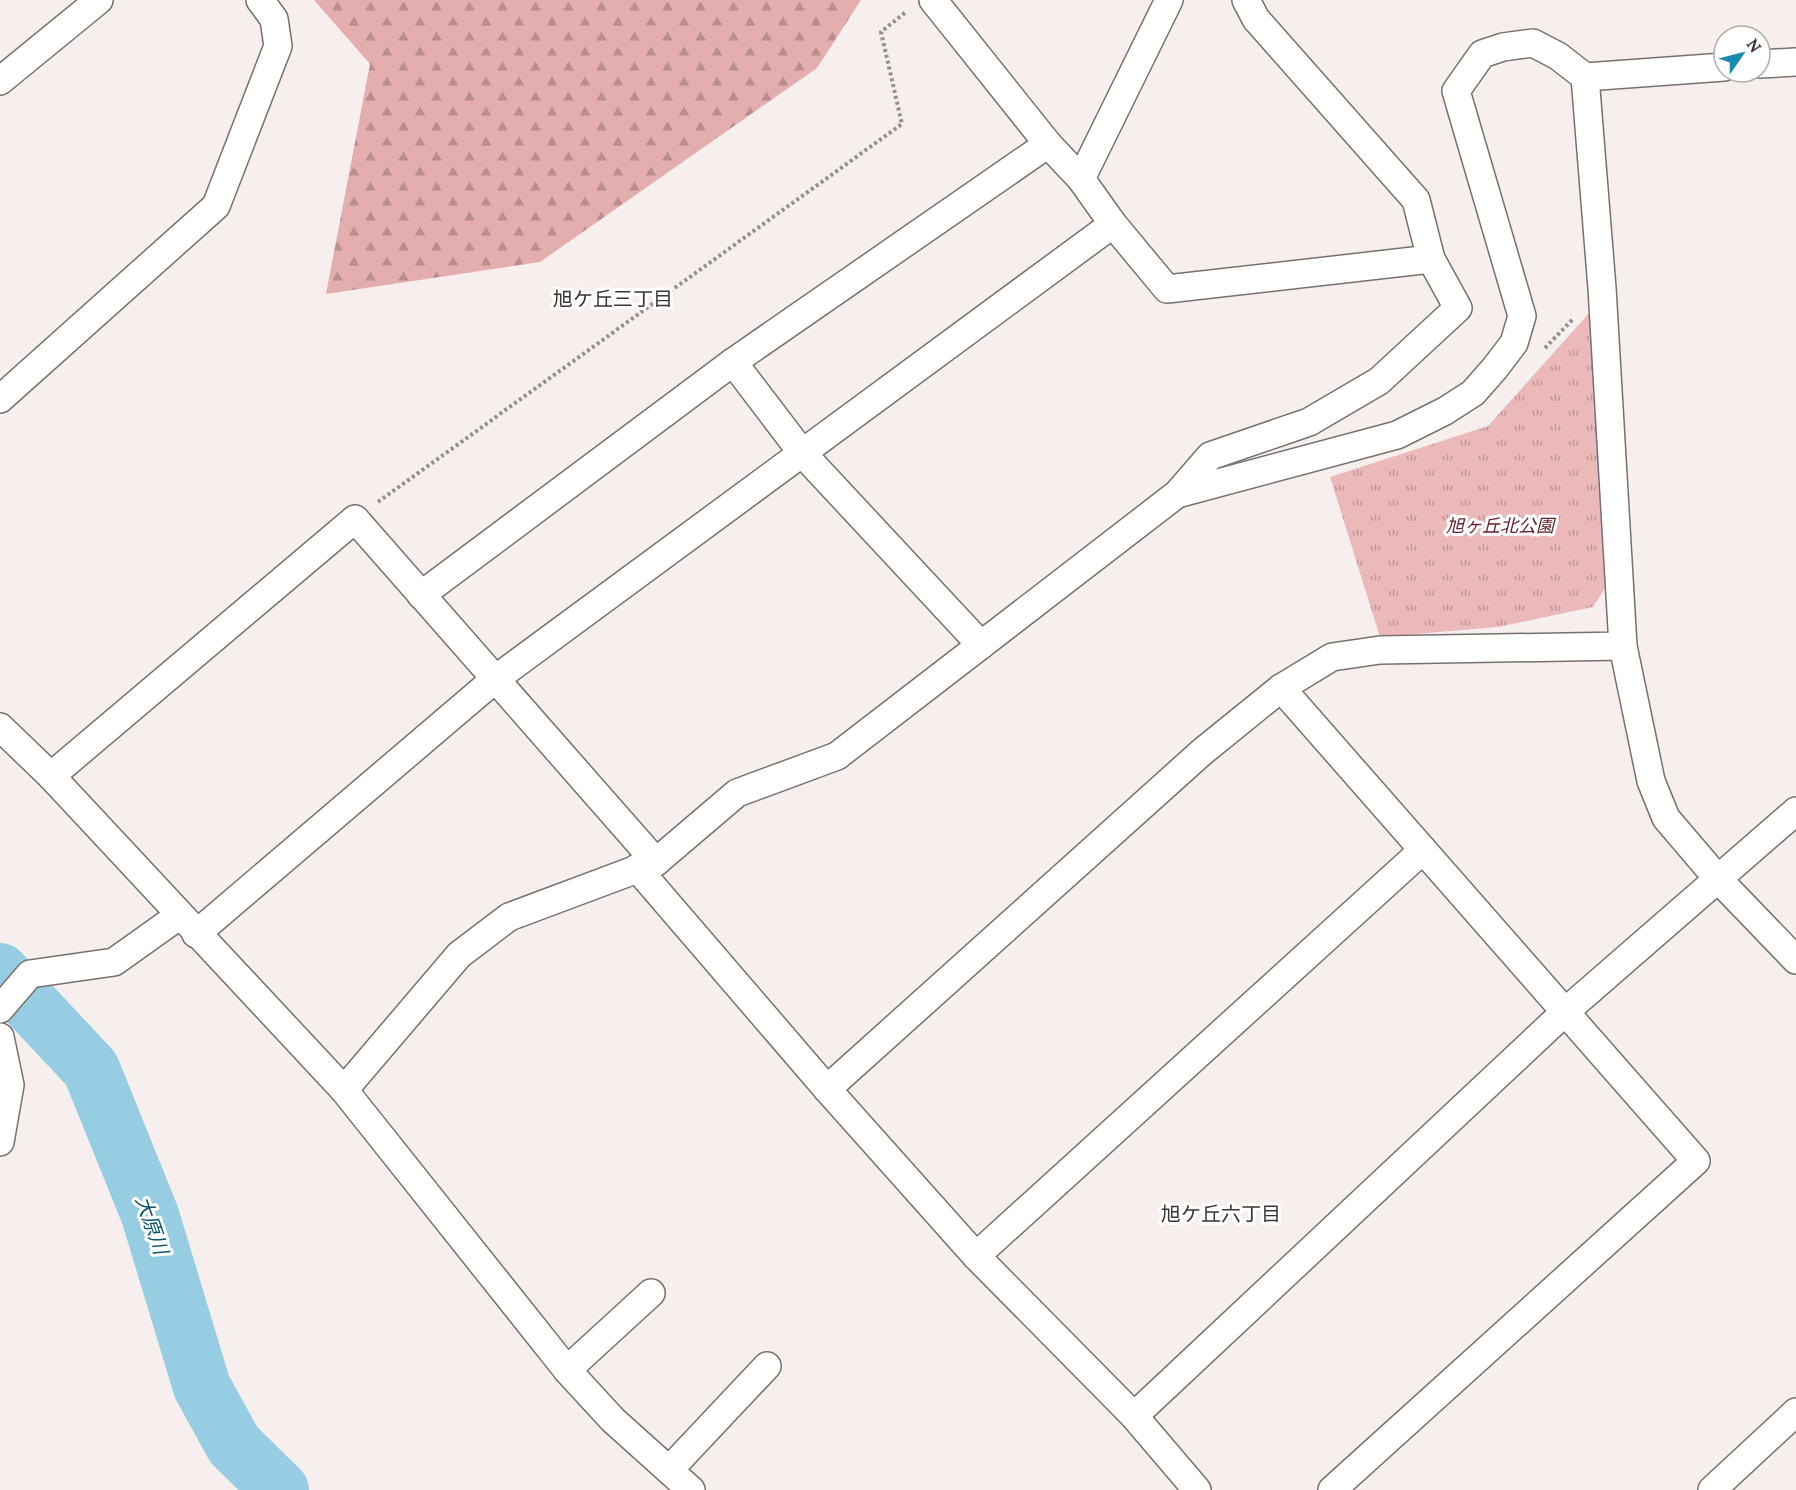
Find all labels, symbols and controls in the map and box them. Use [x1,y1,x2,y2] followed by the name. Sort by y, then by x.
[1712,24,1772,84] north arrow
[1743,35,1766,56] text: N
[553,286,673,311] district label: 旭ケ丘三丁目
[1446,514,1557,537] park label: 旭ヶ丘北公園
[131,1192,175,1259] water label: 大原川
[1161,1201,1281,1226] district label: 旭ケ丘六丁目

